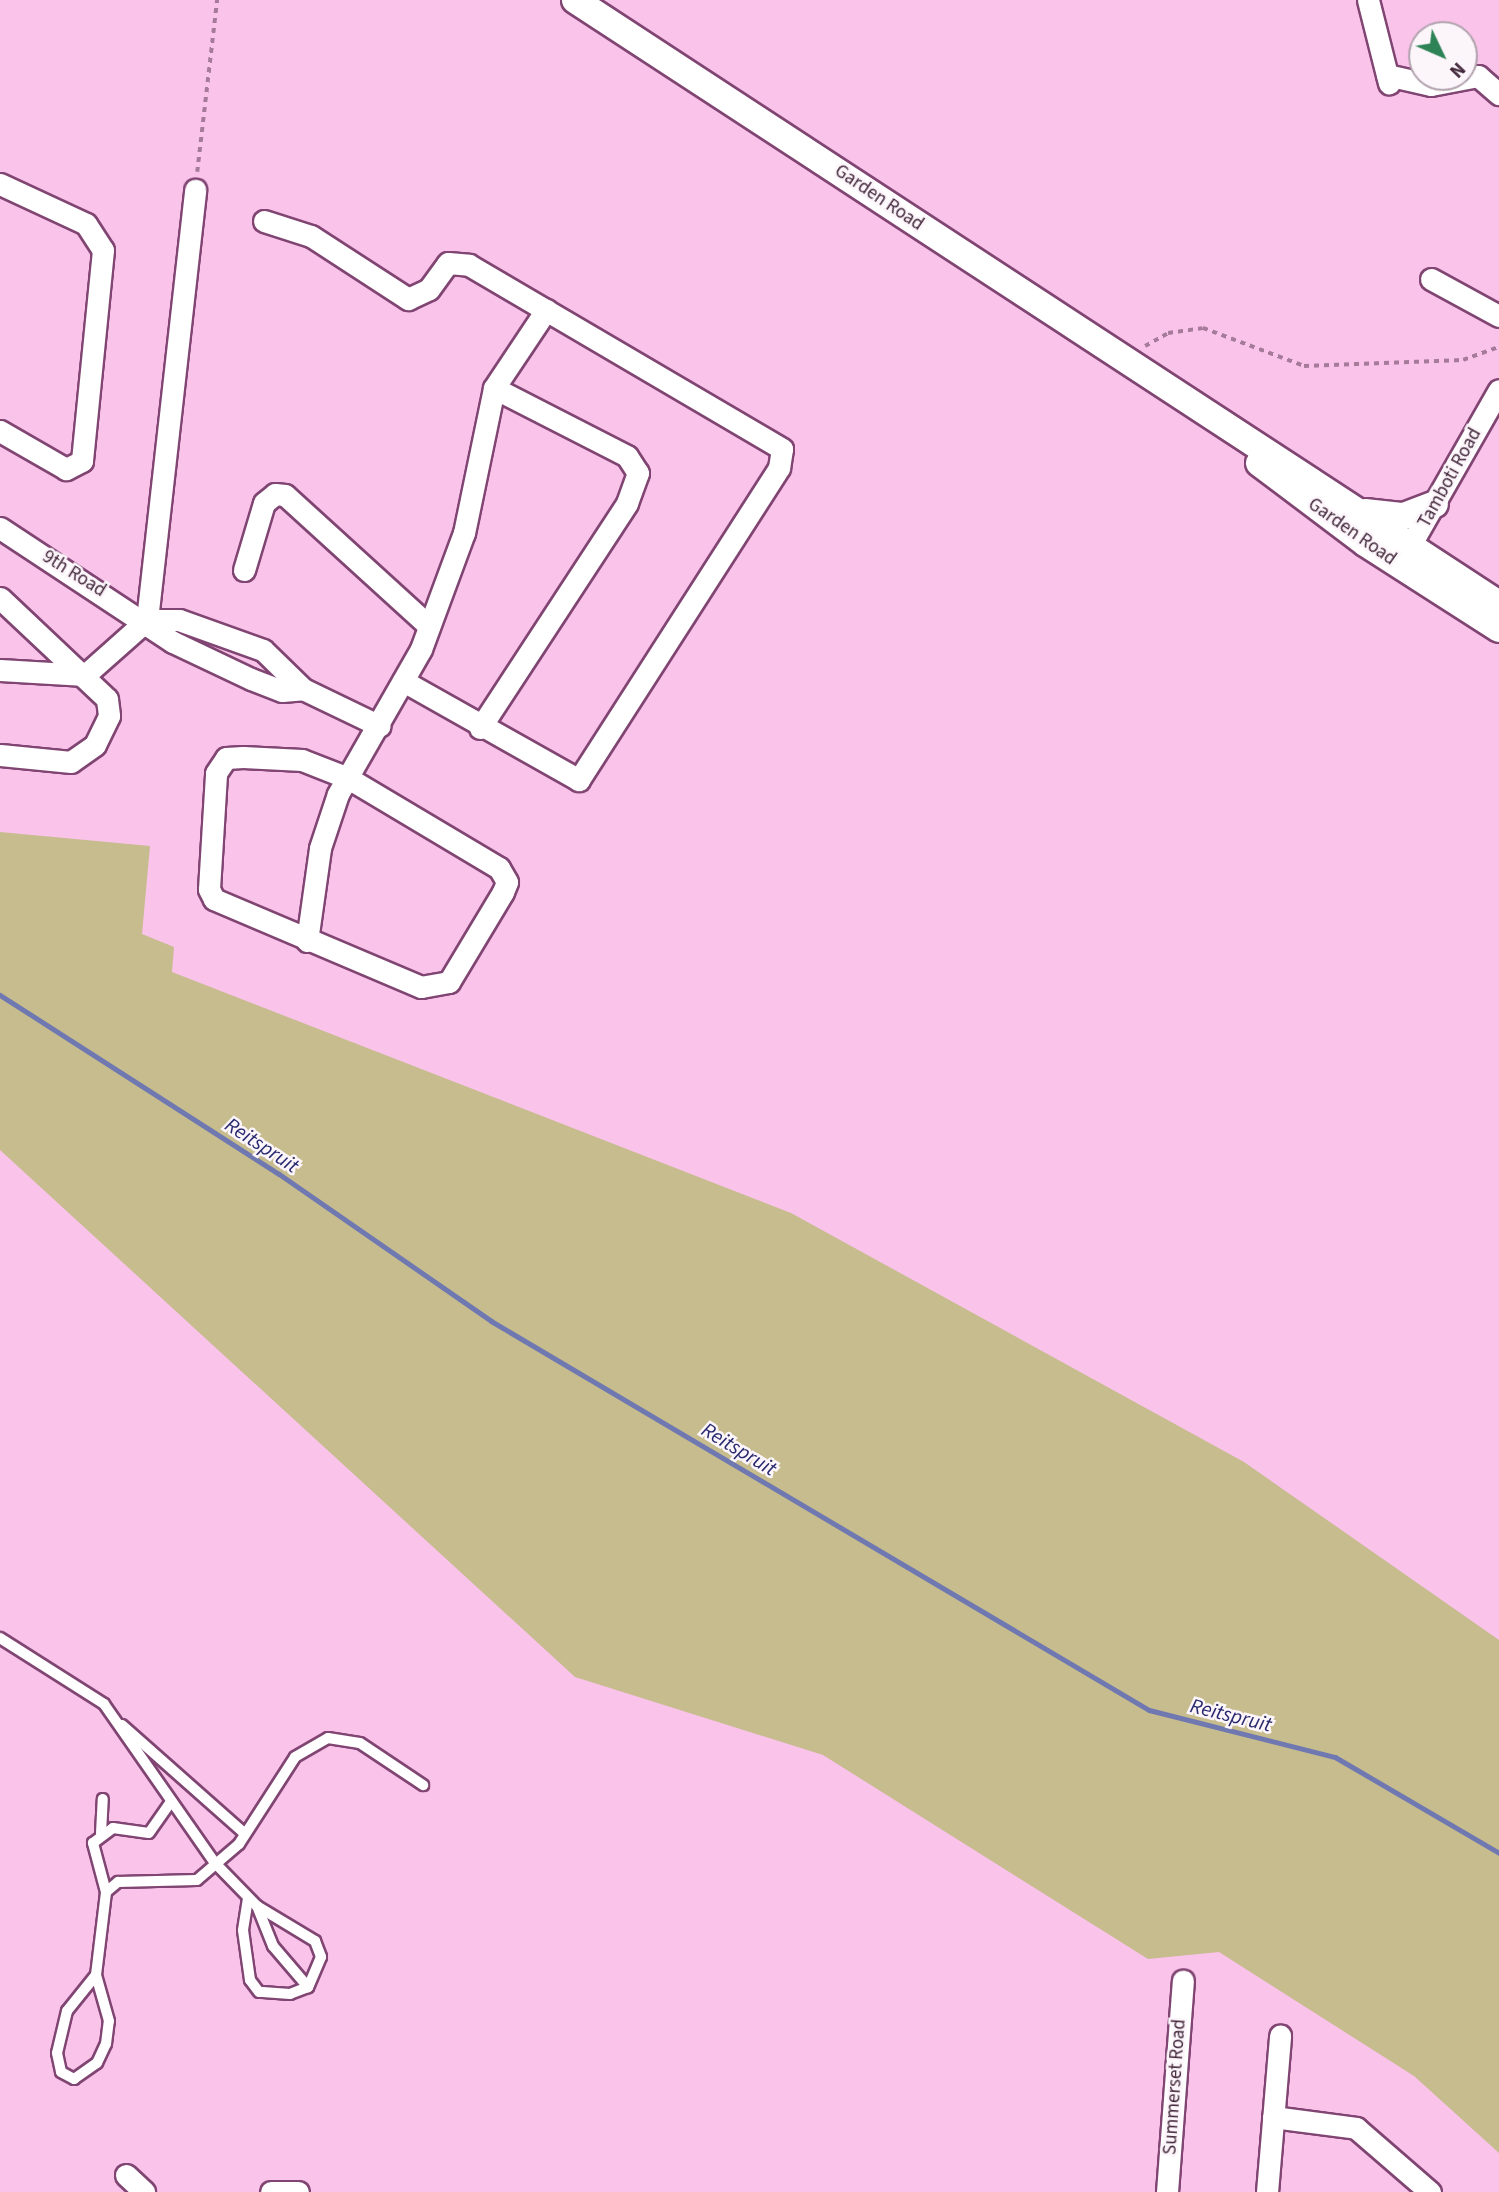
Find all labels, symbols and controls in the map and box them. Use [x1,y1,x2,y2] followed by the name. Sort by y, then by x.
[1408,21,1478,91] north arrow
[1443,56,1471,83] text: N
[830,160,928,236] street label: Garden Road
[1413,424,1487,532] street label: Tamboti Road
[1303,493,1401,571] street label: Garden Road
[38,546,110,602] street label: 9th Road
[220,1112,304,1178] water label: Reitspruit
[697,1417,781,1481] water label: Reitspruit
[1188,1693,1274,1737] water label: Reitspruit
[1159,2018,1191,2156] street label: Summerset Road

